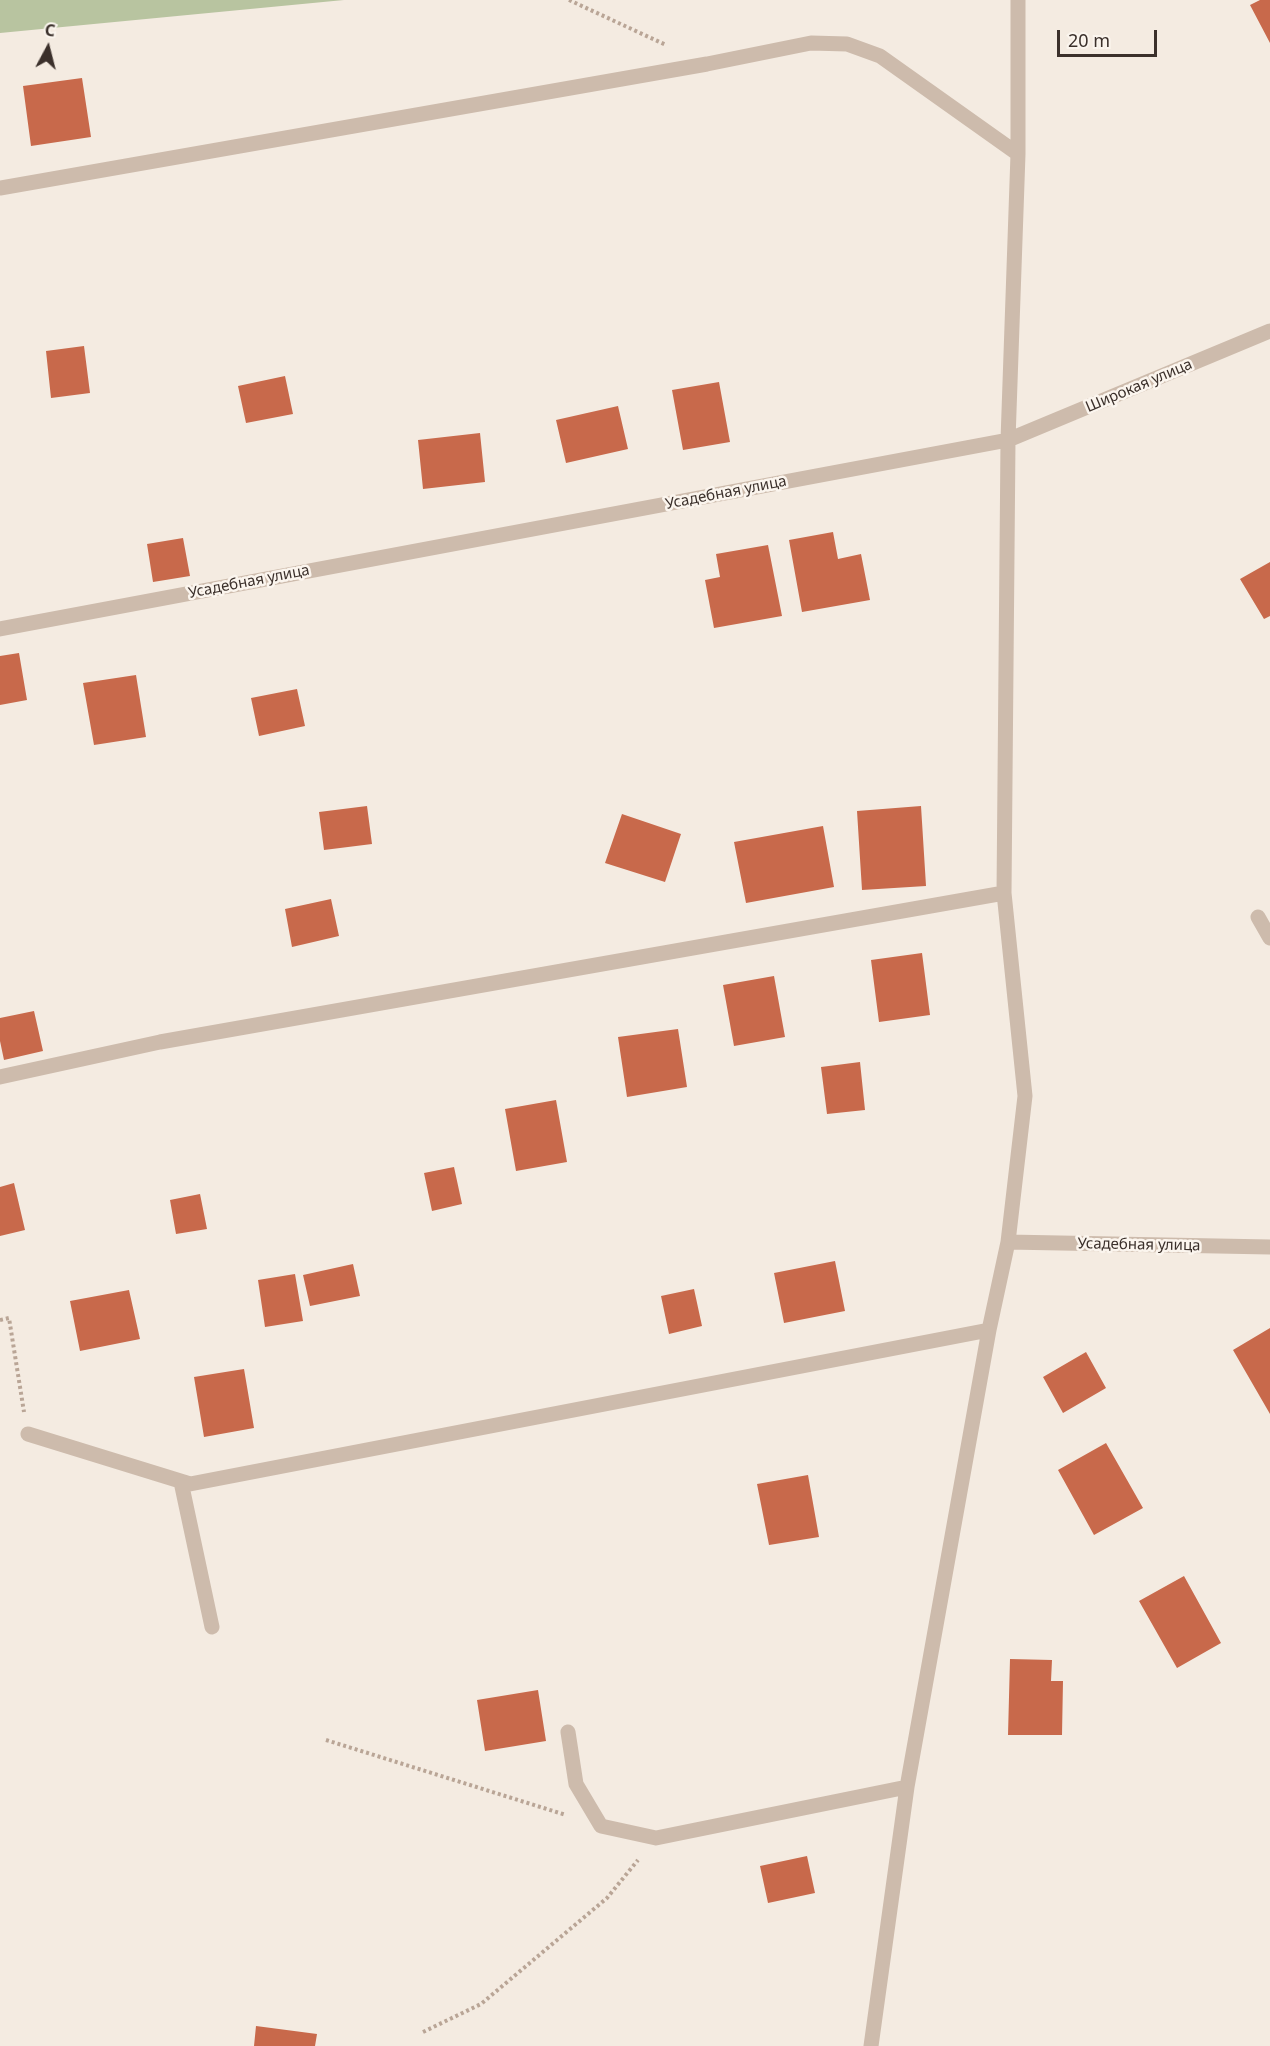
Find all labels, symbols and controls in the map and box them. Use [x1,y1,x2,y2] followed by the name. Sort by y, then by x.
[18,18,78,78] north arrow
[1060,18,1160,56] scale bar
[44,19,57,42] text: С
[1068,28,1110,52] text: 20 m
[1083,355,1195,417] street label: Широкая улица
[664,472,788,514] street label: Усадебная улица
[187,561,311,603] street label: Усадебная улица
[1077,1235,1201,1255] street label: Усадебная улица

